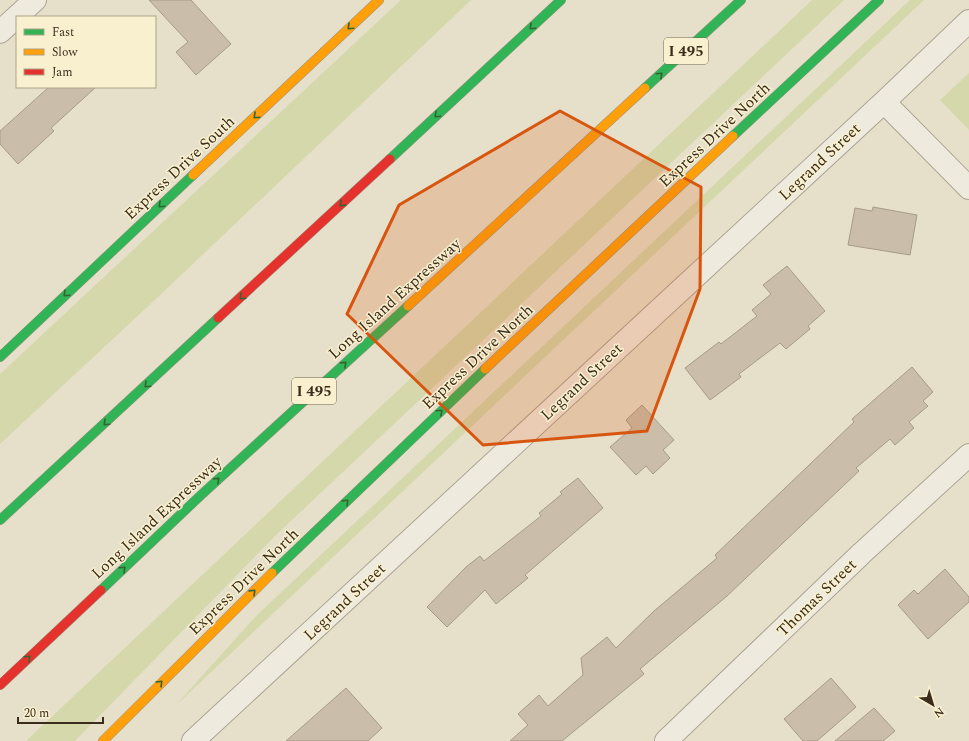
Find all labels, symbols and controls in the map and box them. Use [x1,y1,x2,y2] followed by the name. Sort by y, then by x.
[16,16,156,88] legend
[347,22,355,30] one-way arrow
[530,22,537,29] one-way arrow
[52,23,74,42] text: Fast
[664,38,708,64] road number: I 495
[52,43,78,62] text: Slow
[52,63,73,82] text: Jam
[655,72,663,80] one-way arrow
[653,76,776,193] street label: Express Drive North
[119,110,240,226] street label: Express Drive South
[434,110,442,118] one-way arrow
[253,111,261,119] one-way arrow
[773,117,867,206] street label: Legrand Street
[339,199,347,207] one-way arrow
[158,200,166,208] one-way arrow
[323,232,467,365] street label: Long Island Expressway
[63,289,71,297] one-way arrow
[239,292,247,300] one-way arrow
[416,298,539,415] street label: Express Drive North
[535,337,629,426] street label: Legrand Street
[340,361,347,368] one-way arrow
[292,378,336,404] road number: I 495
[144,381,152,388] one-way arrow
[435,409,443,417] one-way arrow
[103,419,111,426] one-way arrow
[86,450,228,585] street label: Long Island Expressway
[213,477,220,484] one-way arrow
[341,499,349,507] one-way arrow
[183,523,304,641] street label: Express Drive North
[771,553,862,642] street label: Thomas Street
[298,557,392,646] street label: Legrand Street
[118,566,126,574] one-way arrow
[248,589,256,597] one-way arrow
[23,655,31,663] one-way arrow
[155,681,163,688] one-way arrow
[913,685,953,725] north arrow
[18,699,103,725] scale bar
[930,703,948,722] text: N
[24,704,49,723] text: 20 m

